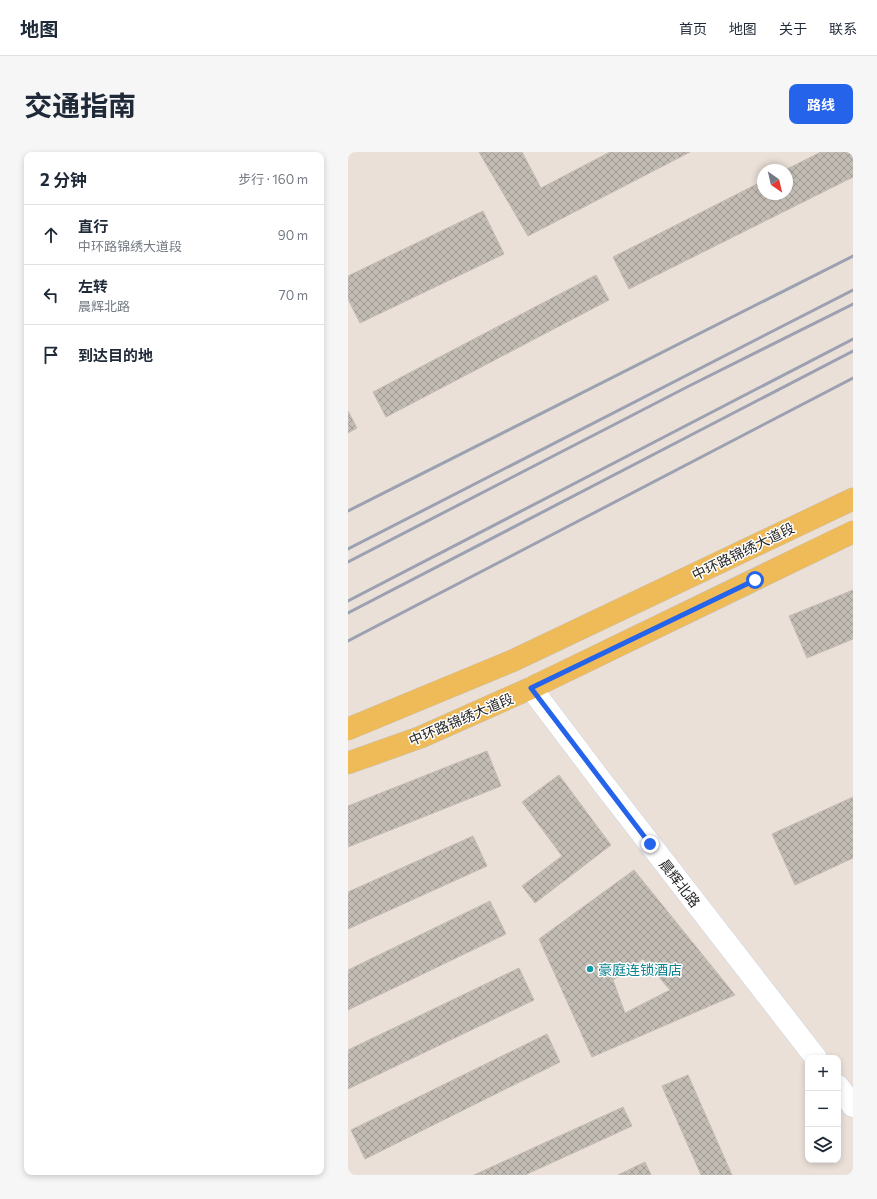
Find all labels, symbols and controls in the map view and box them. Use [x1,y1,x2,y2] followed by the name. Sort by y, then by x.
[20,17,58,40] text: 地图
[679,20,707,37] text: 首页
[729,20,757,37] text: 地图
[779,20,807,37] text: 关于
[829,20,857,37] text: 联系
[789,84,853,124] button: 路线
[24,88,136,122] text: 交通指南
[757,164,793,200] north arrow
[40,169,87,190] text: 2 分钟
[238,171,308,187] text: 步行 · 160 m
[78,217,108,235] text: 直行
[40,224,62,246] icon: ahead
[278,227,308,243] text: 90 m
[78,238,182,254] text: 中环路锦绣大道段
[78,277,108,295] text: 左转
[40,284,62,306] icon: left
[279,287,308,303] text: 70 m
[78,298,130,314] text: 晨辉北路
[40,344,62,366] icon: arrive
[78,346,153,364] text: 到达目的地
[689,519,797,583] street label: 中环路锦绣大道段
[746,571,764,589] route start
[406,689,516,749] street label: 中环路锦绣大道段
[641,835,659,853] route end
[656,856,704,910] street label: 晨辉北路
[598,961,682,978] place label: 豪庭连锁酒店
[585,964,595,974] marker: 豪庭连锁酒店
[805,1055,841,1163] map controls
[805,1055,841,1091] button: +
[805,1091,841,1127] button: −
[805,1127,841,1163] button: layers

